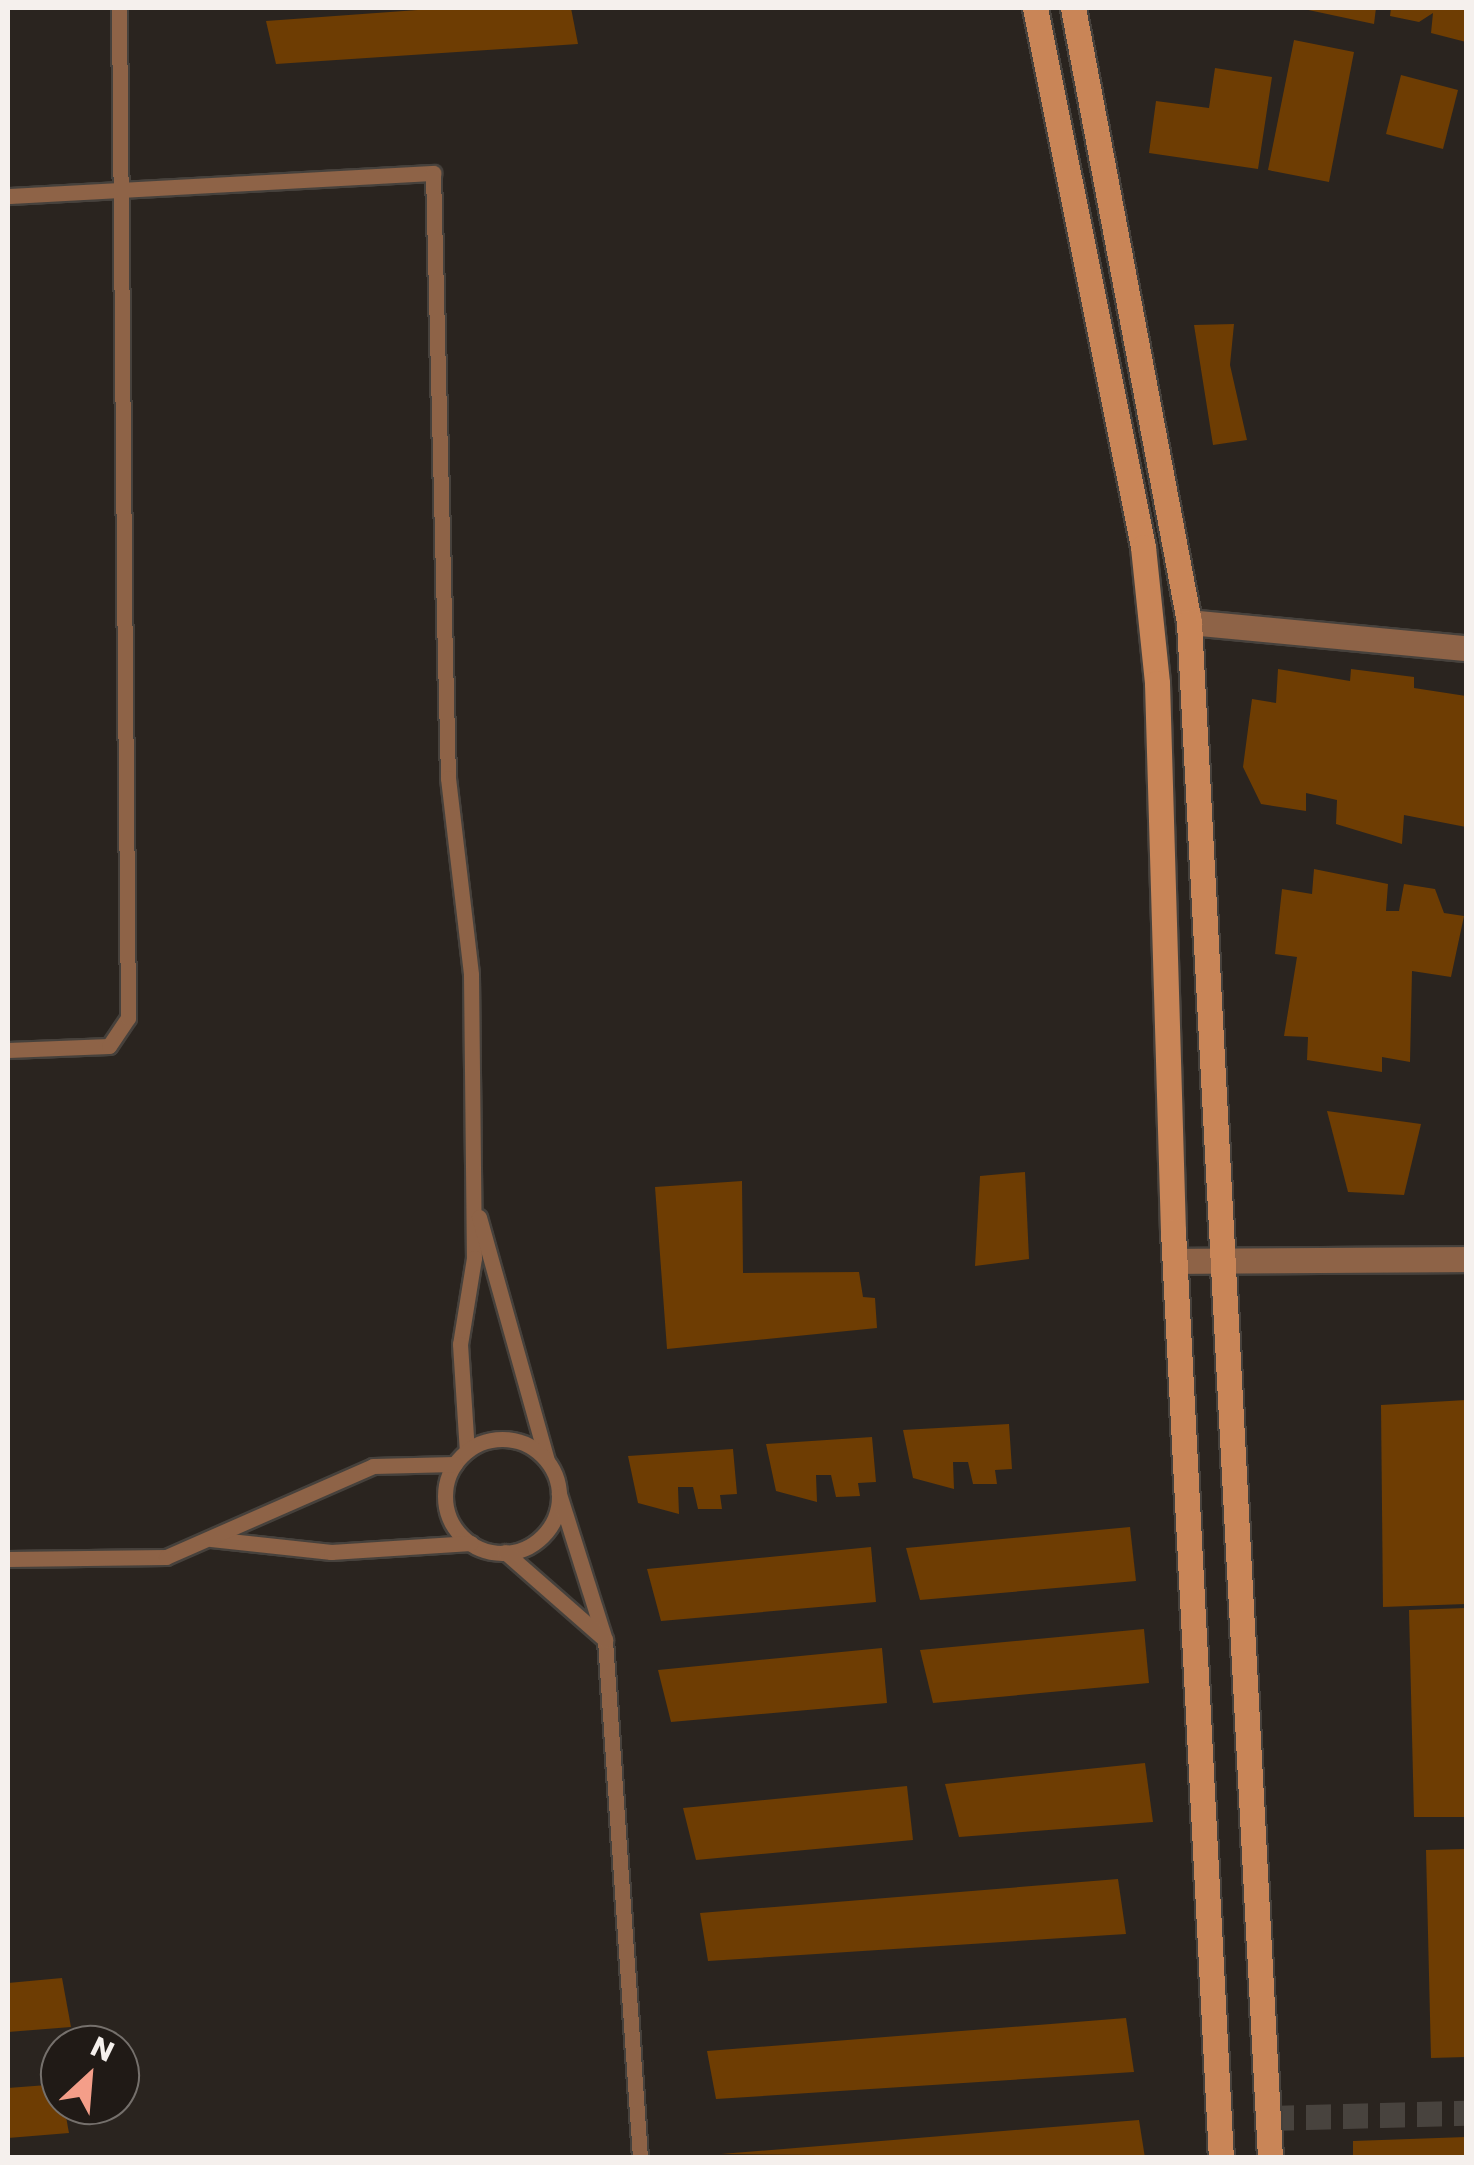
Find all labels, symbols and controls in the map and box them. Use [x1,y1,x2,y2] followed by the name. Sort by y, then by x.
[40,2025,140,2125] north arrow
[84,2027,121,2072] text: N

